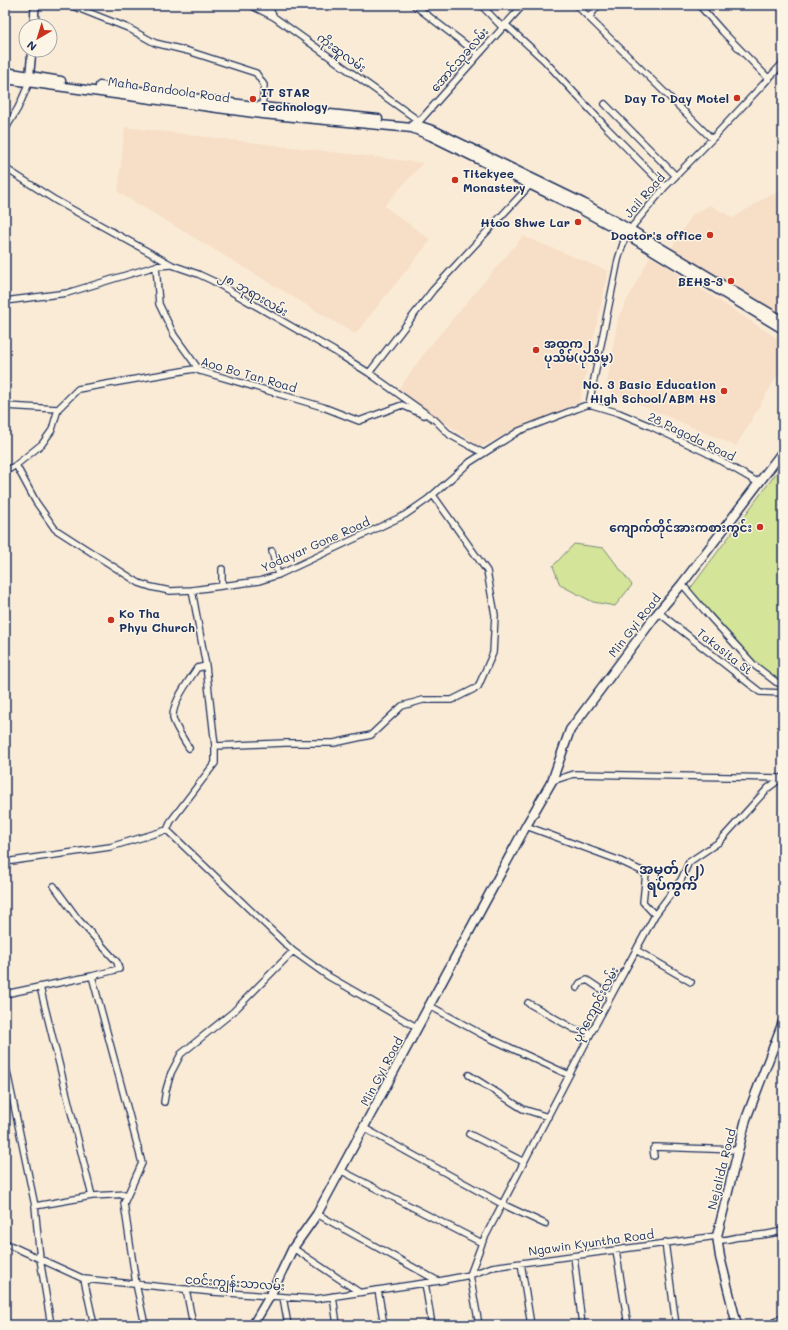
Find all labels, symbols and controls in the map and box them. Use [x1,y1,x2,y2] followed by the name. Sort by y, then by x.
[18,18,58,58] north arrow
[426,23,494,97] street label: အောင်သုခလမ်း
[312,29,370,78] street label: ကိုးဆူလမ်း
[24,38,39,55] text: N
[107,73,231,106] street label: Maha Bandoola Road
[261,84,328,114] place label: IT STAR Technology
[624,90,729,106] place label: Day To Day Motel
[732,93,742,103] marker: Day To Day Motel
[248,94,258,104] marker: IT STAR Technology
[463,165,526,195] place label: Titekyee Monastery
[620,169,668,221] street label: Jail Road
[450,175,460,185] marker: Titekyee Monastery
[480,214,570,230] place label: Htoo Shwe Lar
[573,217,583,227] marker: Htoo Shwe Lar
[611,227,702,243] place label: Doctor's office
[705,230,715,240] marker: Doctor's office
[215,267,291,322] street label: ၂၈ ဘုရားလမ်း
[678,273,723,289] place label: BEHS-3
[726,276,736,286] marker: BEHS-3
[544,335,613,369] place label: အထက၂ ပုသိမ်(ပုသိမ္)
[531,345,541,355] marker: အထက၂ ပုသိမ်(ပုသိမ္)
[199,353,299,395] street label: Aoo Bo Tan Road
[583,376,716,406] place label: No. 3 Basic Education High School/ABM HS
[719,386,729,396] marker: No. 3 Basic Education High School/ABM HS
[646,408,739,464] street label: 28 Pagoda Road
[258,513,372,575] street label: Yodayar Gone Road
[609,518,752,539] place label: ကျောက်တိုင်အားကစားကွင်း
[755,522,765,532] marker: ကျောက်တိုင်အားကစားကွင်း
[604,590,664,660] street label: Min Gyi Road
[119,605,195,635] place label: Ko Tha Phyu Church
[106,615,116,625] marker: Ko Tha Phyu Church
[694,624,756,678] street label: Takasita St
[639,859,705,897] district label: အမှတ် (၂) ရပ်ကွက်
[568,963,624,1046] street label: ပုဂံကျောင်းလမ်း
[356,1033,406,1108] street label: Min Gyi Road
[703,1126,739,1211] street label: Nejalida Road
[527,1225,655,1259] street label: Ngawin Kyuntha Road
[184,1271,286,1297] street label: ငဝင်းကျွန်းသာလမ်း

